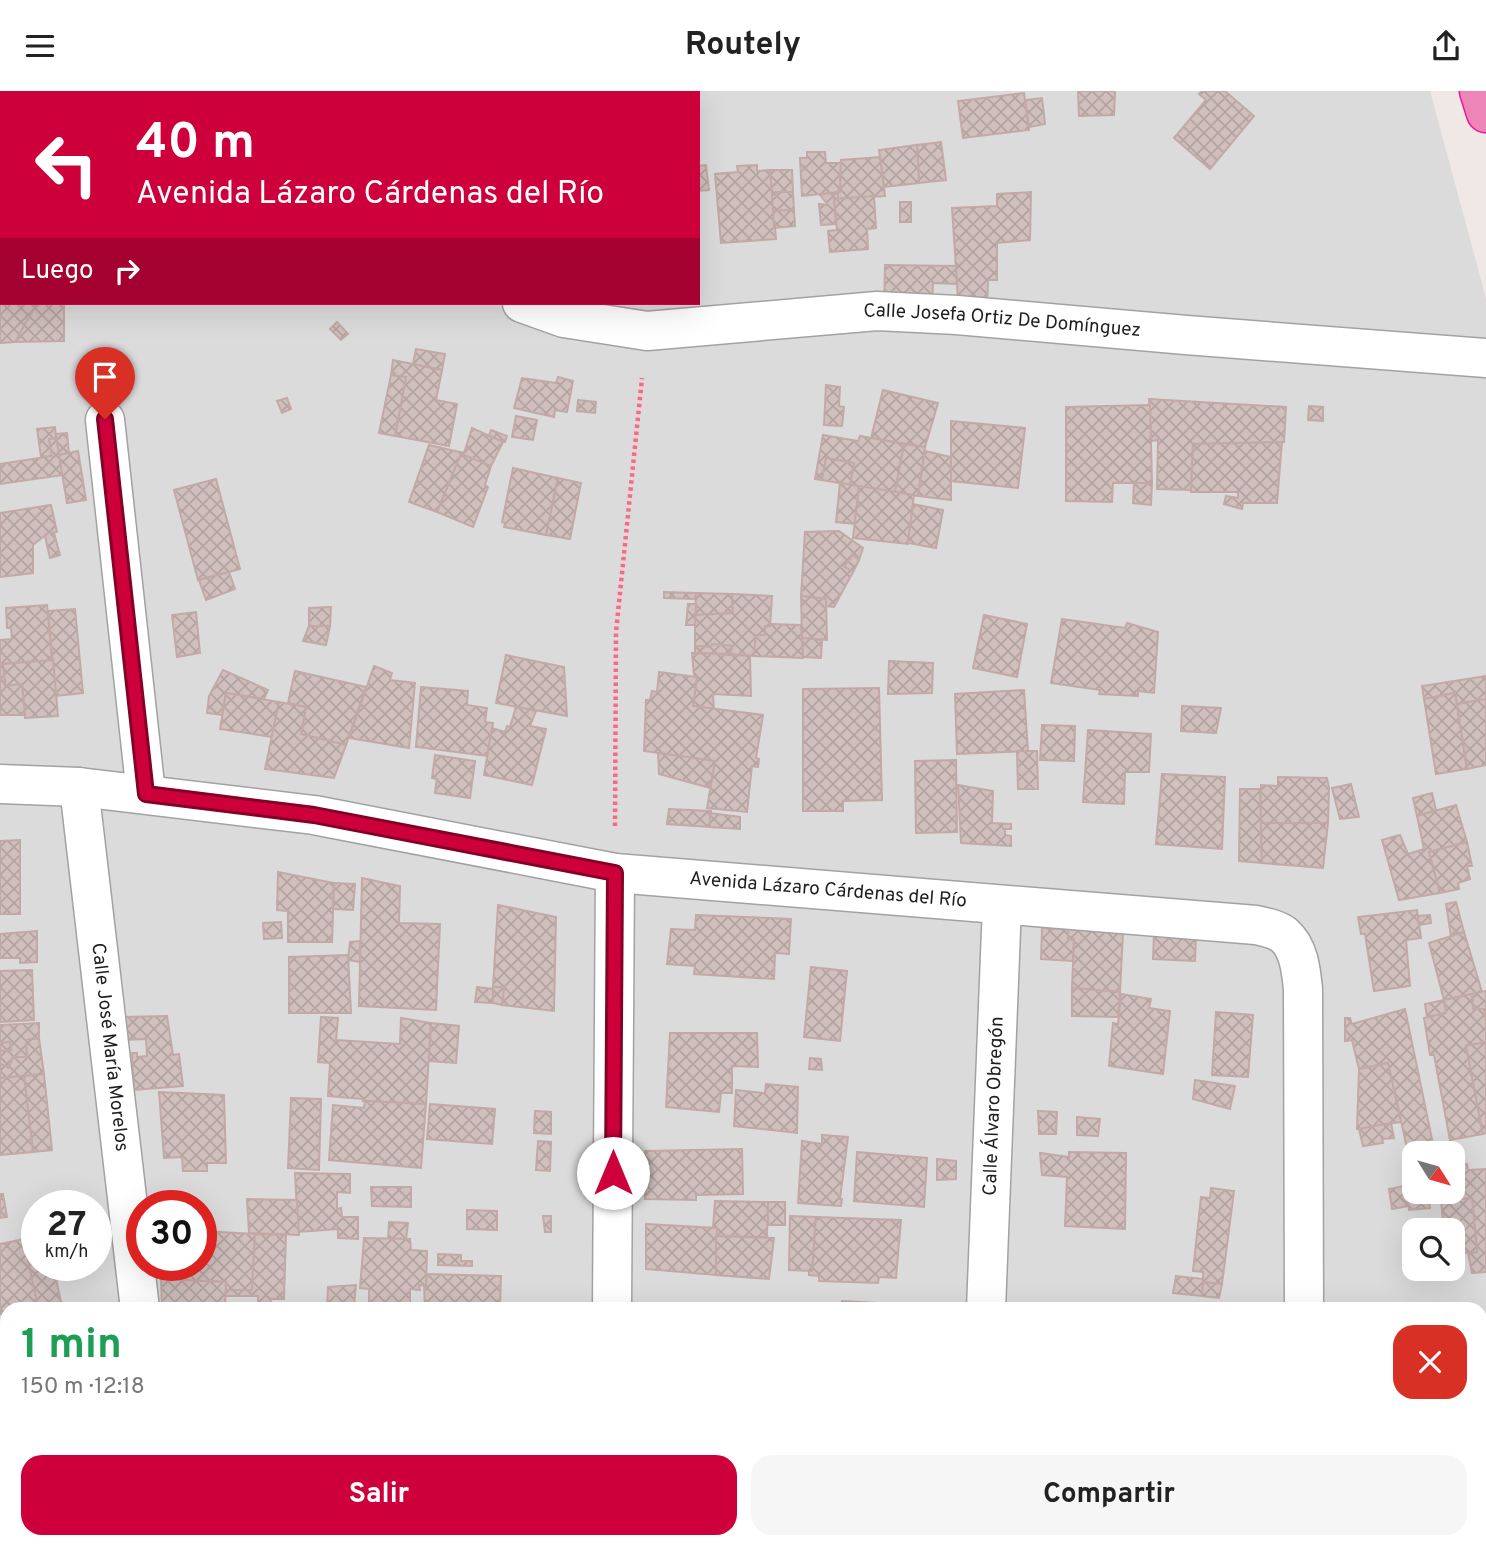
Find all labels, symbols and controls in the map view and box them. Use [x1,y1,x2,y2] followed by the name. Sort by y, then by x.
[685,26,801,66] text: Routely
[21,27,59,65] icon: menu
[1427,27,1465,65] icon: share
[136,114,255,176] text: 40 m
[21,119,112,210] icon: left
[136,175,604,215] text: Avenida Lázaro Cárdenas del Río
[108,252,146,290] icon: right
[21,255,94,288] text: Luego
[862,299,1142,343] street label: Calle Josefa Ortiz De Domínguez
[75,347,135,419] pin
[86,358,124,396] icon: arrive
[688,867,968,913] street label: Avenida Lázaro Cárdenas del Río
[85,941,134,1153] street label: Calle José María Morelos
[978,1016,1010,1196] street label: Calle Álvaro Obregón
[576,1136,650,1210] position arrow
[1402,1141,1465,1204] north arrow
[1402,1141,1465,1281] map controls
[126,1190,217,1281] speed limit sign: 30
[47,1204,86,1248] text: 27
[1402,1218,1465,1281] button: search
[45,1241,88,1264] text: km/h
[21,1320,122,1373] text: 1 min
[1393,1325,1467,1399] button: close
[21,1373,145,1402] text: 150 m · 12:18
[21,1455,737,1535] button: Salir
[751,1455,1467,1535] button: Compartir

